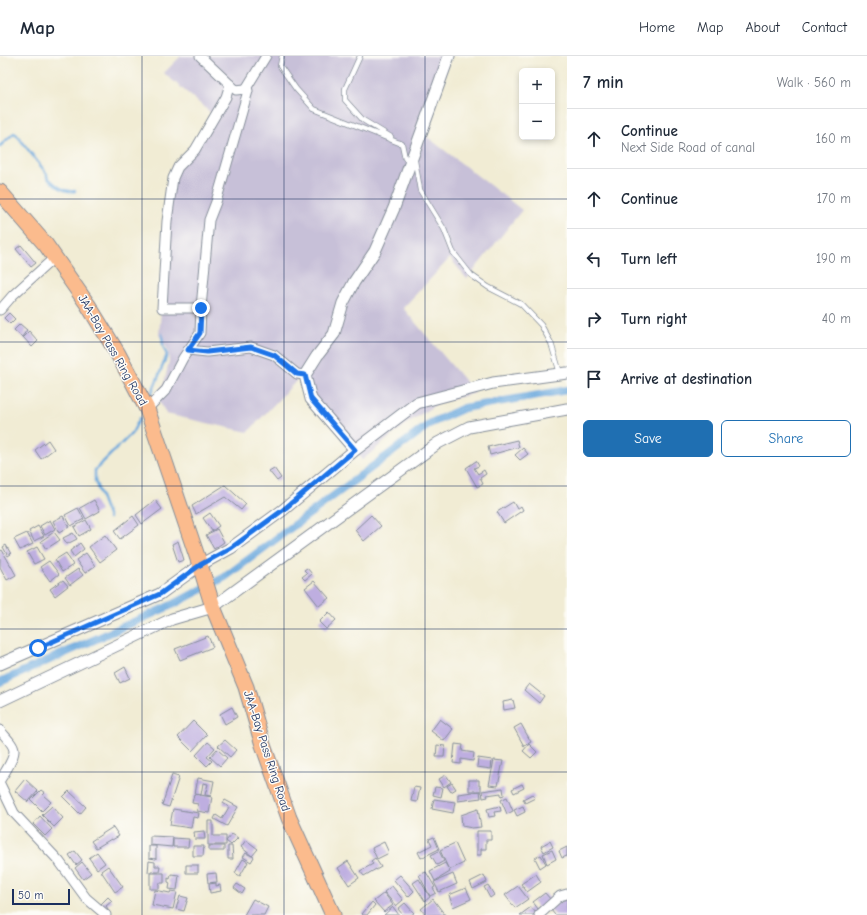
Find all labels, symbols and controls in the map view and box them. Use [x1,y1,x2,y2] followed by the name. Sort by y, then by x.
[20,17,55,39] text: Map
[639,19,675,36] text: Home
[697,19,723,36] text: Map
[745,19,780,36] text: About
[802,19,847,36] text: Contact
[519,68,555,140] map controls
[519,68,555,104] button: +
[583,73,624,92] text: 7 min
[777,75,851,90] text: Walk · 560 m
[519,104,555,140] button: −
[621,122,678,140] text: Continue
[583,128,605,150] icon: ahead
[816,131,851,146] text: 160 m
[621,140,755,155] text: Next Side Road of canal
[583,188,605,210] icon: ahead
[621,190,678,208] text: Continue
[817,191,851,206] text: 170 m
[583,248,605,270] icon: left
[621,250,677,268] text: Turn left
[816,251,851,266] text: 190 m
[75,292,151,408] street label: JAA-Bay Pass Ring Road
[192,299,210,317] route end
[583,308,605,330] icon: right
[621,310,687,328] text: Turn right
[822,311,851,326] text: 40 m
[583,368,605,390] icon: arrive
[621,370,752,388] text: Arrive at destination
[583,420,713,457] button: Save
[721,420,851,457] button: Share
[29,639,47,657] route start
[241,689,293,813] street label: JAA-Bay Pass Ring Road
[12,887,70,906] scale bar
[18,889,43,902] text: 50 m

